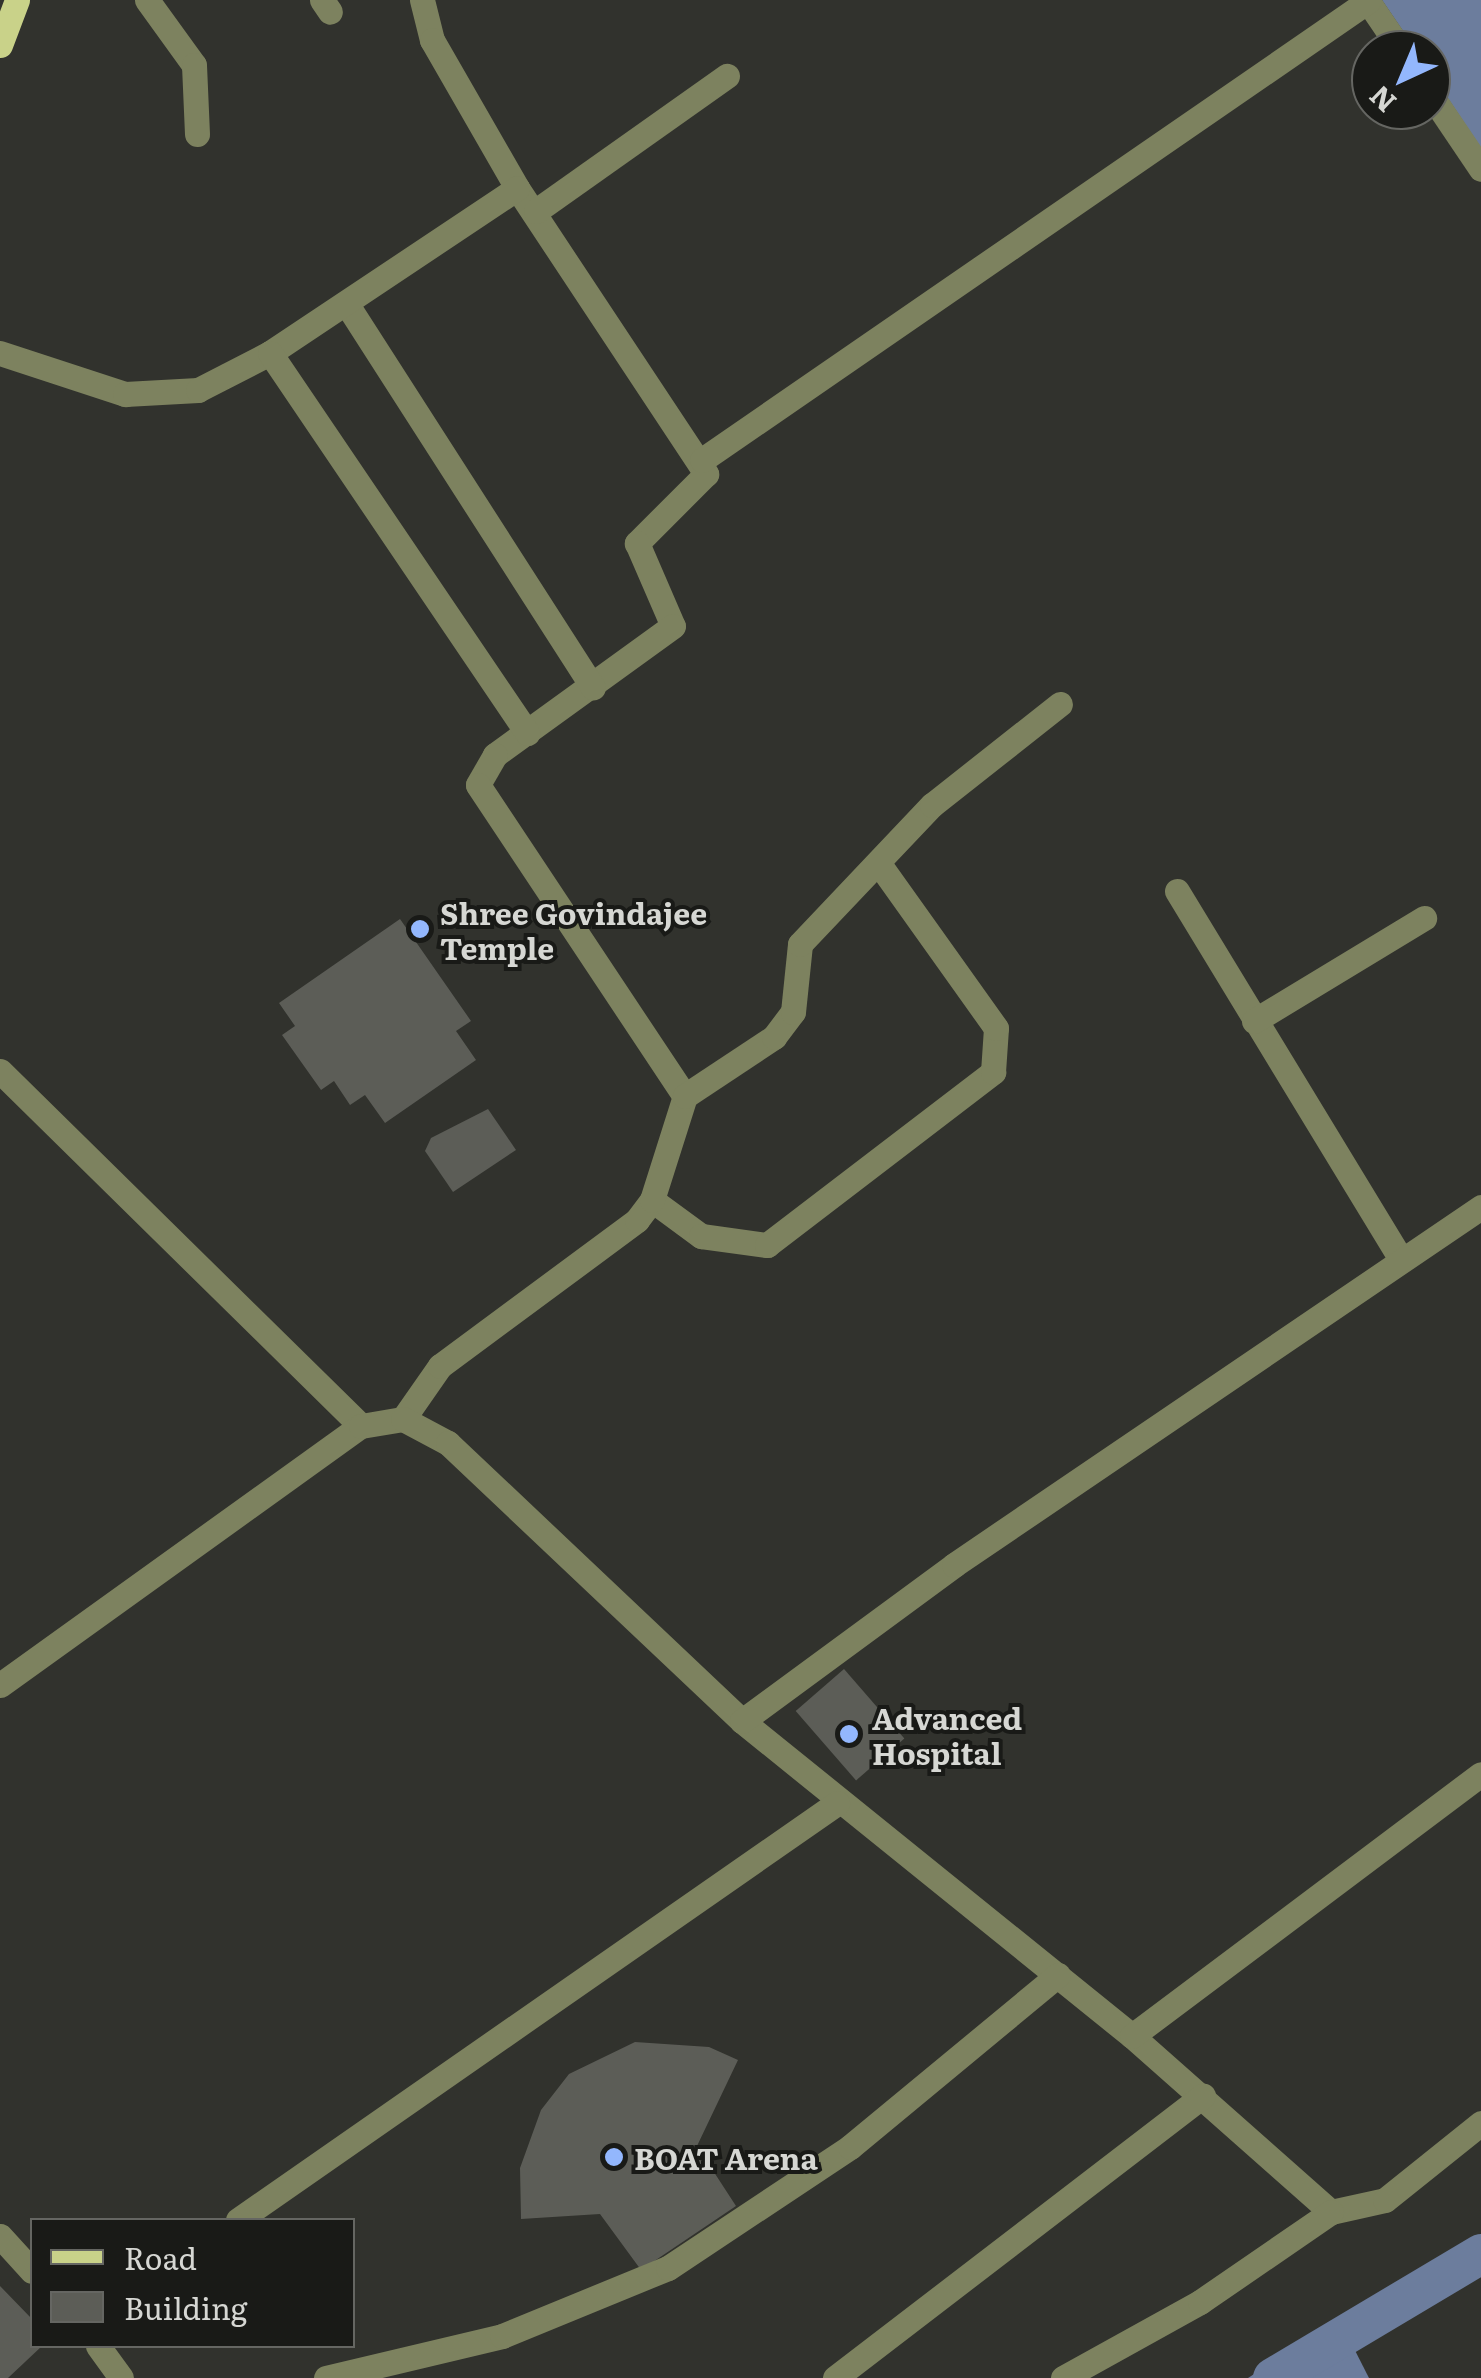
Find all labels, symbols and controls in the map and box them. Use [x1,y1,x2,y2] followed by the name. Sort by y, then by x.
[1351,30,1451,130] north arrow
[1359,77,1405,123] text: N
[440,894,707,964] place label: Shree Govindajee Temple
[409,918,431,940] marker: Shree Govindajee Temple
[872,1699,1022,1770] place label: Advanced Hospital
[836,1721,862,1747] marker: Advanced Hospital
[634,2139,818,2175] place label: BOAT Arena
[603,2146,625,2168] marker: BOAT Arena
[30,2218,355,2348] legend
[124,2235,197,2279] text: Road
[124,2285,248,2329] text: Building

